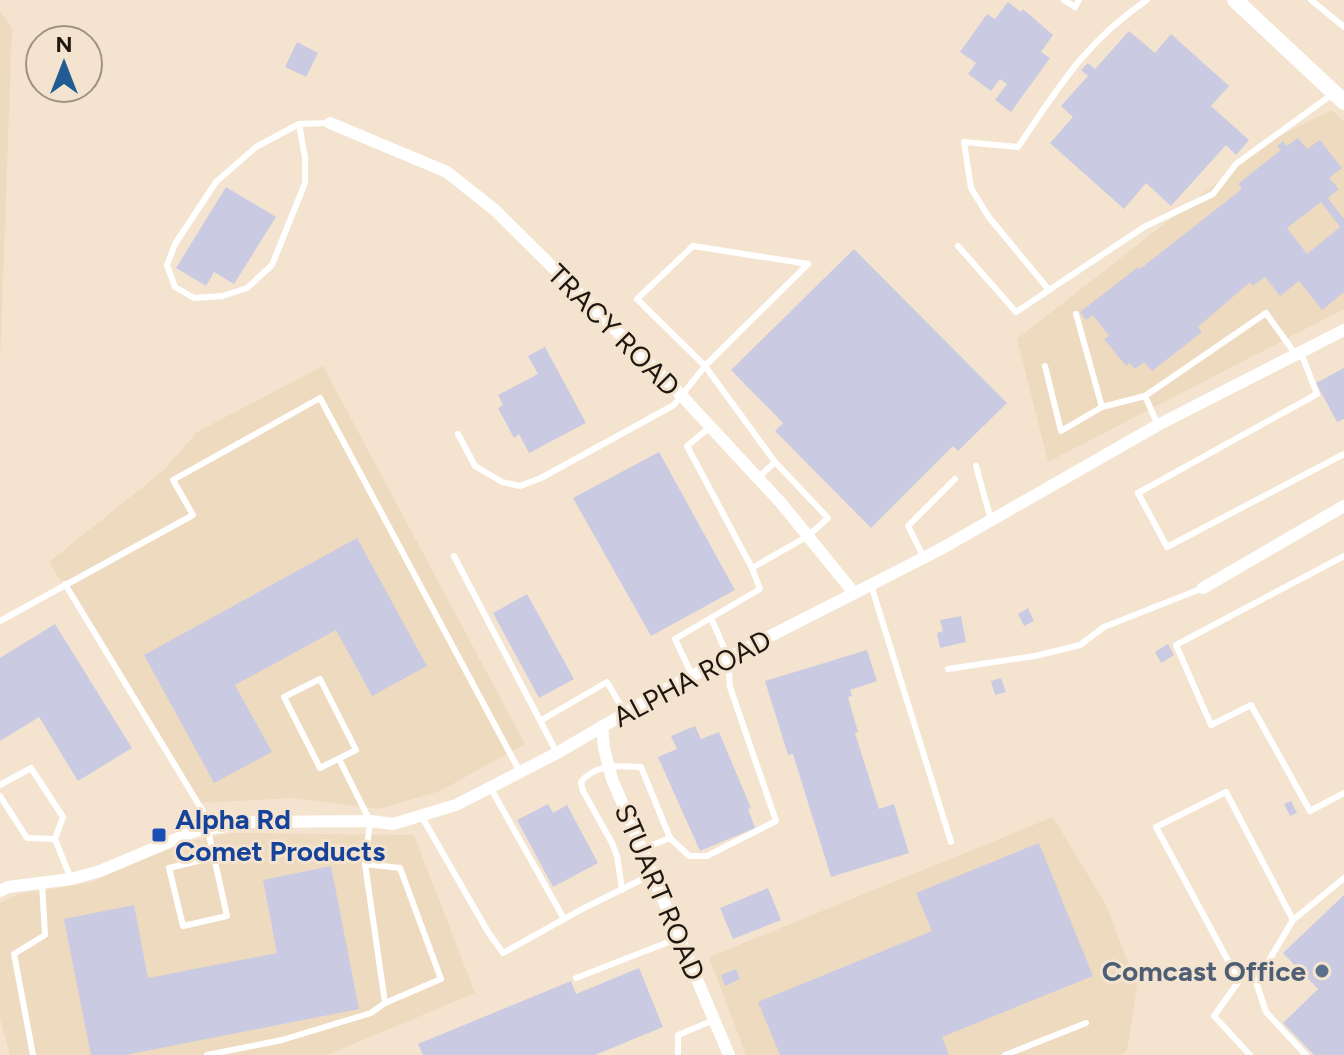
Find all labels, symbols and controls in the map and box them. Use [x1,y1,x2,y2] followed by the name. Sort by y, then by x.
[24,24,104,104] north arrow
[55,31,73,58] text: N
[541,257,687,403] street label: TRACY ROAD
[607,622,777,734] street label: ALPHA ROAD
[607,799,713,985] street label: STUART ROAD
[175,802,385,868] place label: Alpha Rd Comet Products
[150,826,168,844] marker: Alpha Rd Comet Products
[1102,954,1306,988] place label: Comcast Office
[1313,962,1331,980] marker: Comcast Office

